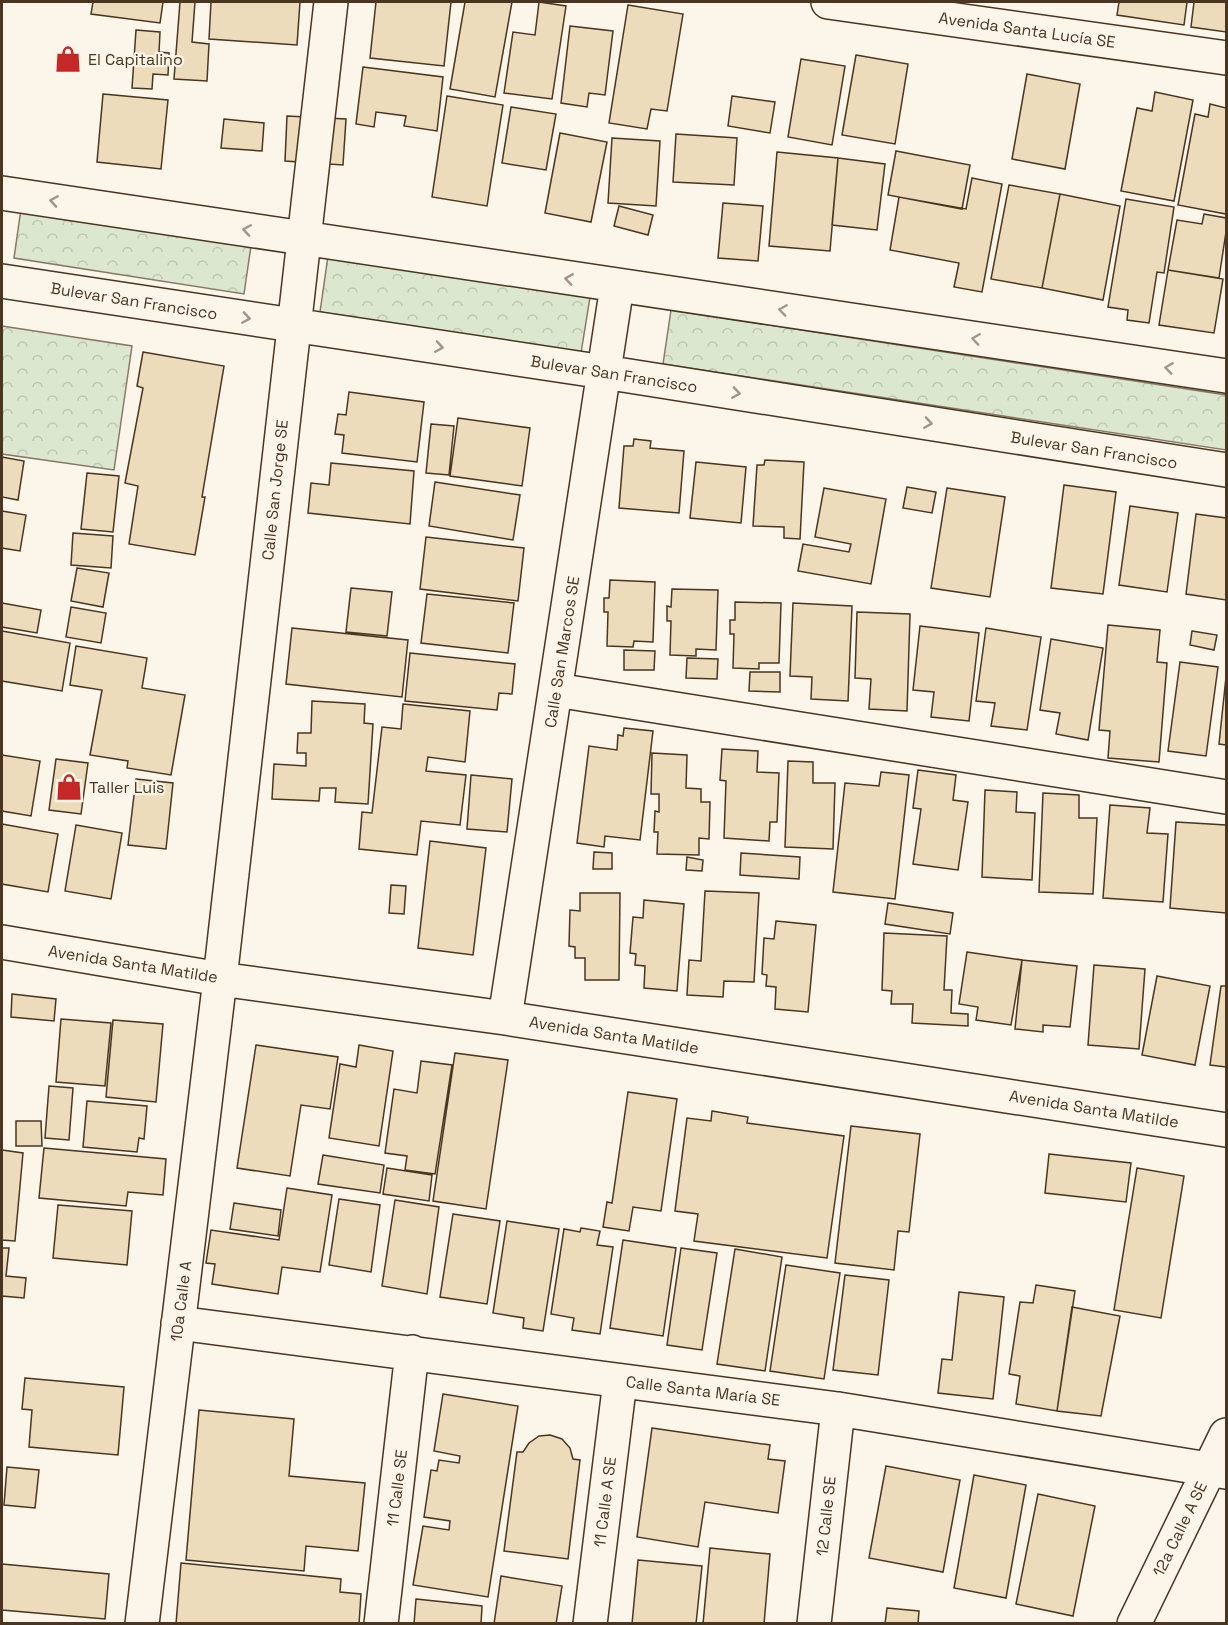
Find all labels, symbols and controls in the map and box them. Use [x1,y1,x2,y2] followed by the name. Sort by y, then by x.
[937,7,1117,53] street label: Avenida Santa Lucía SE
[53,44,83,74] shop icon: El Capitalino
[88,49,183,70] place label: El Capitalino
[49,195,58,207] one-way arrow
[242,224,252,237] one-way arrow
[565,273,574,285] one-way arrow
[49,277,219,325] street label: Bulevar San Francisco
[778,305,788,317] one-way arrow
[241,311,251,324] one-way arrow
[971,334,980,346] one-way arrow
[434,341,444,353] one-way arrow
[529,350,699,398] street label: Bulevar San Francisco
[1164,362,1173,374] one-way arrow
[730,386,740,399] one-way arrow
[924,417,933,429] one-way arrow
[257,419,293,561] street label: Calle San Jorge SE
[1009,426,1179,474] street label: Bulevar San Francisco
[540,575,584,729] street label: Calle San Marcos SE
[54,772,84,802] shop icon: Taller Luis
[89,777,164,798] place label: Taller Luis
[47,940,219,988] street label: Avenida Santa Matilde
[528,1011,700,1059] street label: Avenida Santa Matilde
[1008,1085,1180,1133] street label: Avenida Santa Matilde
[166,1260,196,1342] street label: 10a Calle A
[625,1371,781,1411] street label: Calle Santa María SE
[382,1448,412,1528] street label: 11 Calle SE
[589,1456,621,1548] street label: 11 Calle A SE
[811,1475,841,1557] street label: 12 Calle SE
[1148,1478,1212,1580] street label: 12a Calle A SE

